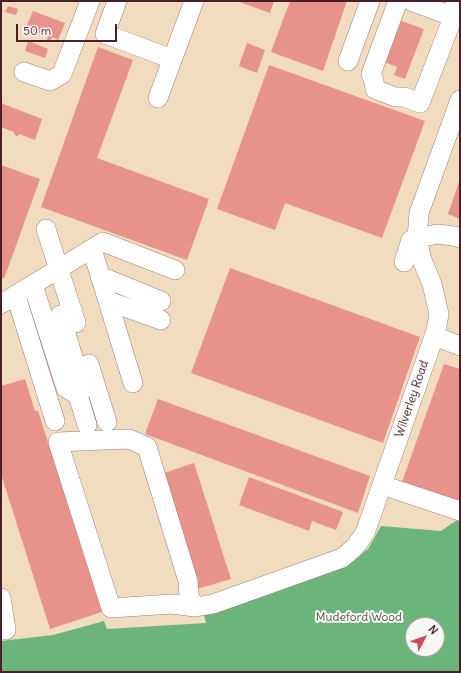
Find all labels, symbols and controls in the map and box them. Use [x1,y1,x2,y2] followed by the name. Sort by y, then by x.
[18,16,119,42] scale bar
[23,23,51,38] text: 50 m
[392,359,432,439] street label: Wilverley Road
[316,611,402,625] park label: Mudeford Wood
[405,617,445,657] north arrow
[426,622,441,637] text: N

